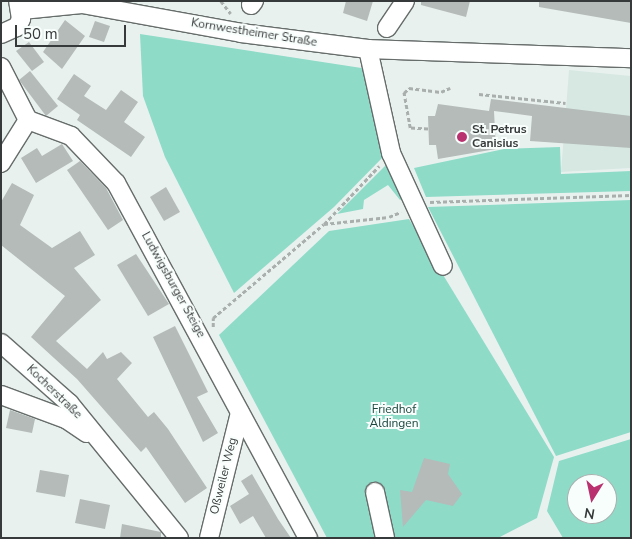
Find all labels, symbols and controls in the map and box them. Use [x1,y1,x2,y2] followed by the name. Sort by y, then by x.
[18,15,129,47] scale bar
[190,16,318,50] street label: Kornwestheimer Straße
[23,24,58,44] text: 50 m
[472,123,527,151] place label: St. Petrus Canisius
[456,131,468,143] marker: St. Petrus Canisius
[138,230,208,340] street label: Ludwigsburger Steige
[23,362,85,422] street label: Kocherstraße
[369,403,419,431] park label: Friedhof Aldingen
[208,436,240,516] street label: Oßweiler Weg
[567,474,617,524] north arrow
[583,503,596,524] text: N

